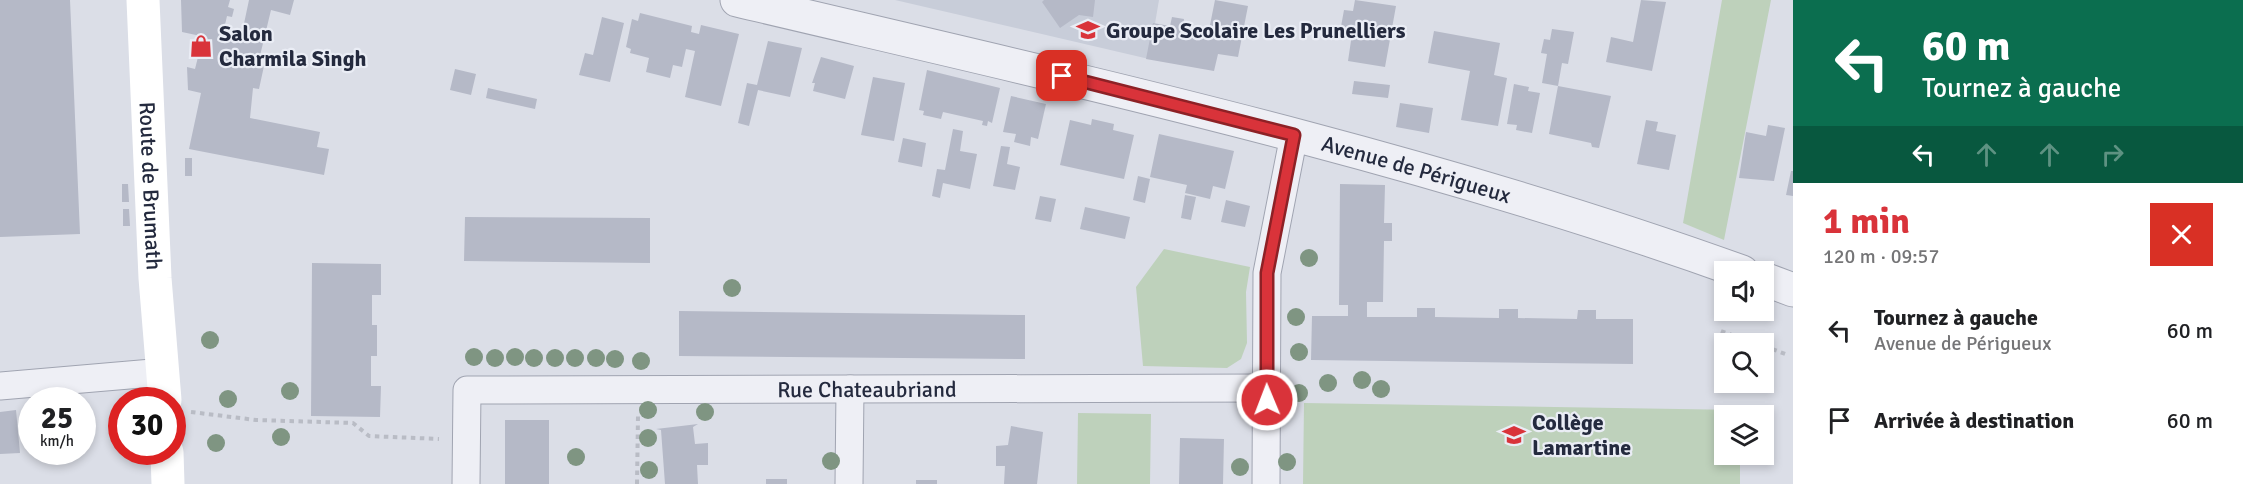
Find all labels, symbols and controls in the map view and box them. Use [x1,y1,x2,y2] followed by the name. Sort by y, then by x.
[1075,17,1101,43] school or university icon: Groupe Scolaire Les Prunelliers
[1106,17,1406,44] place label: Groupe Scolaire Les Prunelliers
[219,20,366,72] place label: Salon Charmila Singh
[1922,21,2011,72] text: 60 m
[1823,24,1901,102] icon: left
[188,33,214,59] shop icon: Salon Charmila Singh
[1036,50,1087,101] pin
[1045,59,1078,92] icon: arrive
[1922,72,2121,105] text: Tournez à gauche
[134,101,168,271] street label: Route de Brumath
[1319,129,1514,209] street label: Avenue de Périgueux
[1907,138,1940,171] icon: left
[1970,138,2003,171] icon: ahead
[2033,138,2066,171] icon: ahead
[2096,138,2129,171] icon: right
[1823,199,1910,244] text: 1 min
[2150,203,2213,266] button: close
[1823,244,1939,269] text: 120 m · 09:57
[1714,261,1774,465] map controls
[1714,261,1774,321] button: sound
[1874,304,2038,331] text: Tournez à gauche
[1823,314,1856,347] icon: left
[2167,317,2213,344] text: 60 m
[1874,331,2052,356] text: Avenue de Périgueux
[1714,333,1774,393] button: search
[1235,368,1299,432] position arrow
[777,375,957,403] street label: Rue Chateaubriand
[108,387,186,465] speed limit sign: 30
[41,400,73,437] text: 25
[1823,404,1856,437] icon: arrive
[1714,405,1774,465] button: layers
[1874,407,2074,434] text: Arrivée à destination
[2167,407,2213,434] text: 60 m
[1532,409,1631,461] place label: Collège Lamartine
[1501,422,1527,448] school or university icon: Collège Lamartine
[40,432,74,450] text: km/h

